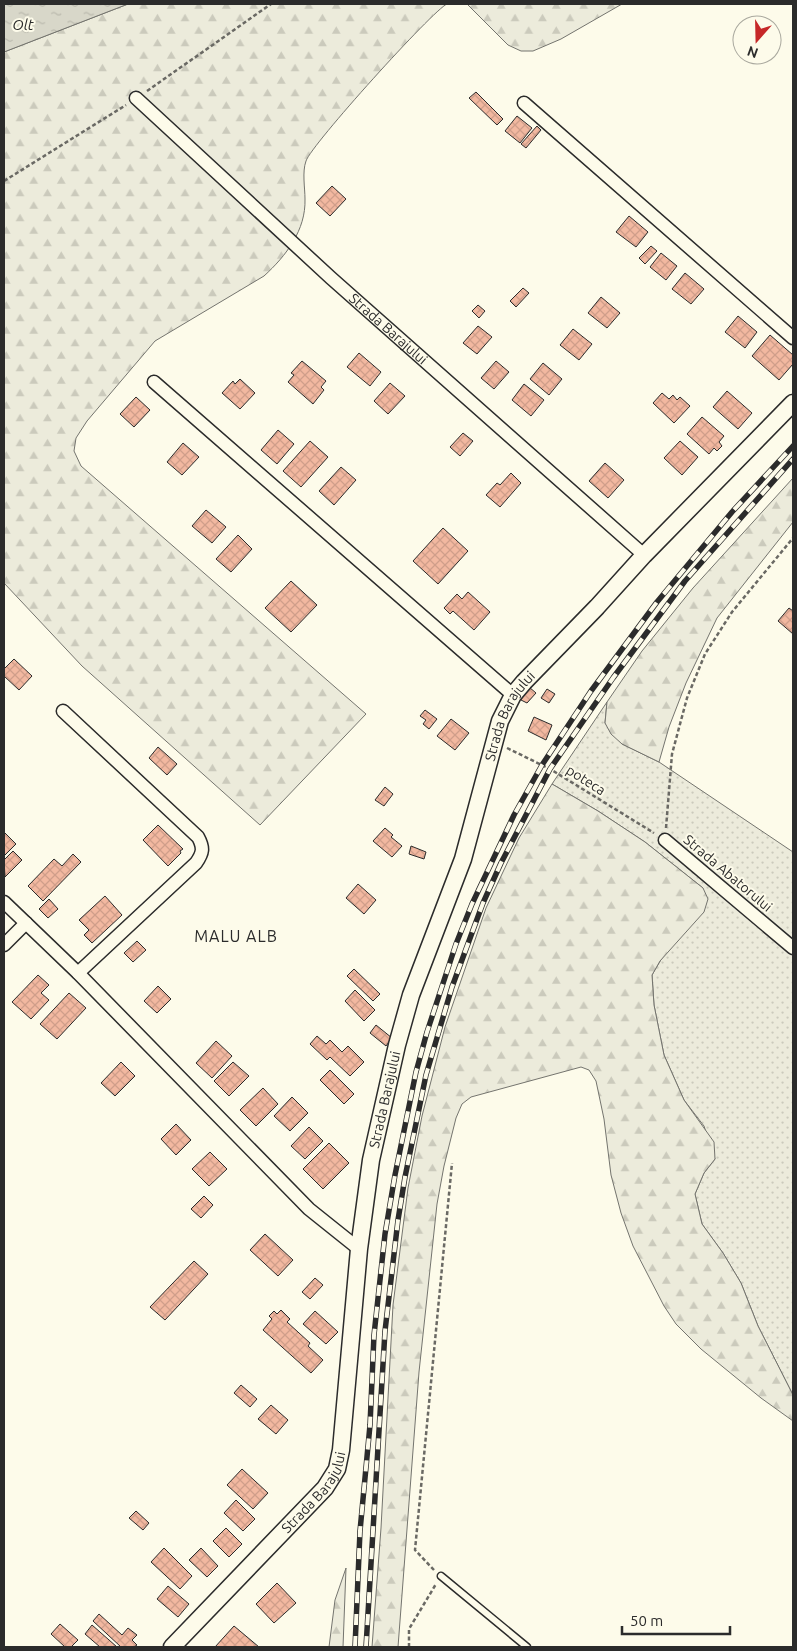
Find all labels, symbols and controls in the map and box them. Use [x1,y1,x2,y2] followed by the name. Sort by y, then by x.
[732,15,782,65] north arrow
[12,16,34,33] water label: Olt
[745,43,760,62] text: N
[346,290,431,368] street label: Strada Barajului
[482,668,538,763] street label: Strada Barajului
[563,762,609,798] street label: poteca
[681,831,775,915] street label: Strada Abatorului
[194,927,278,945] district label: MALU ALB
[366,1050,403,1150] street label: Strada Barajului
[278,1450,348,1536] street label: Strada Barajului
[622,1604,730,1636] scale bar
[630,1612,663,1629] text: 50 m

